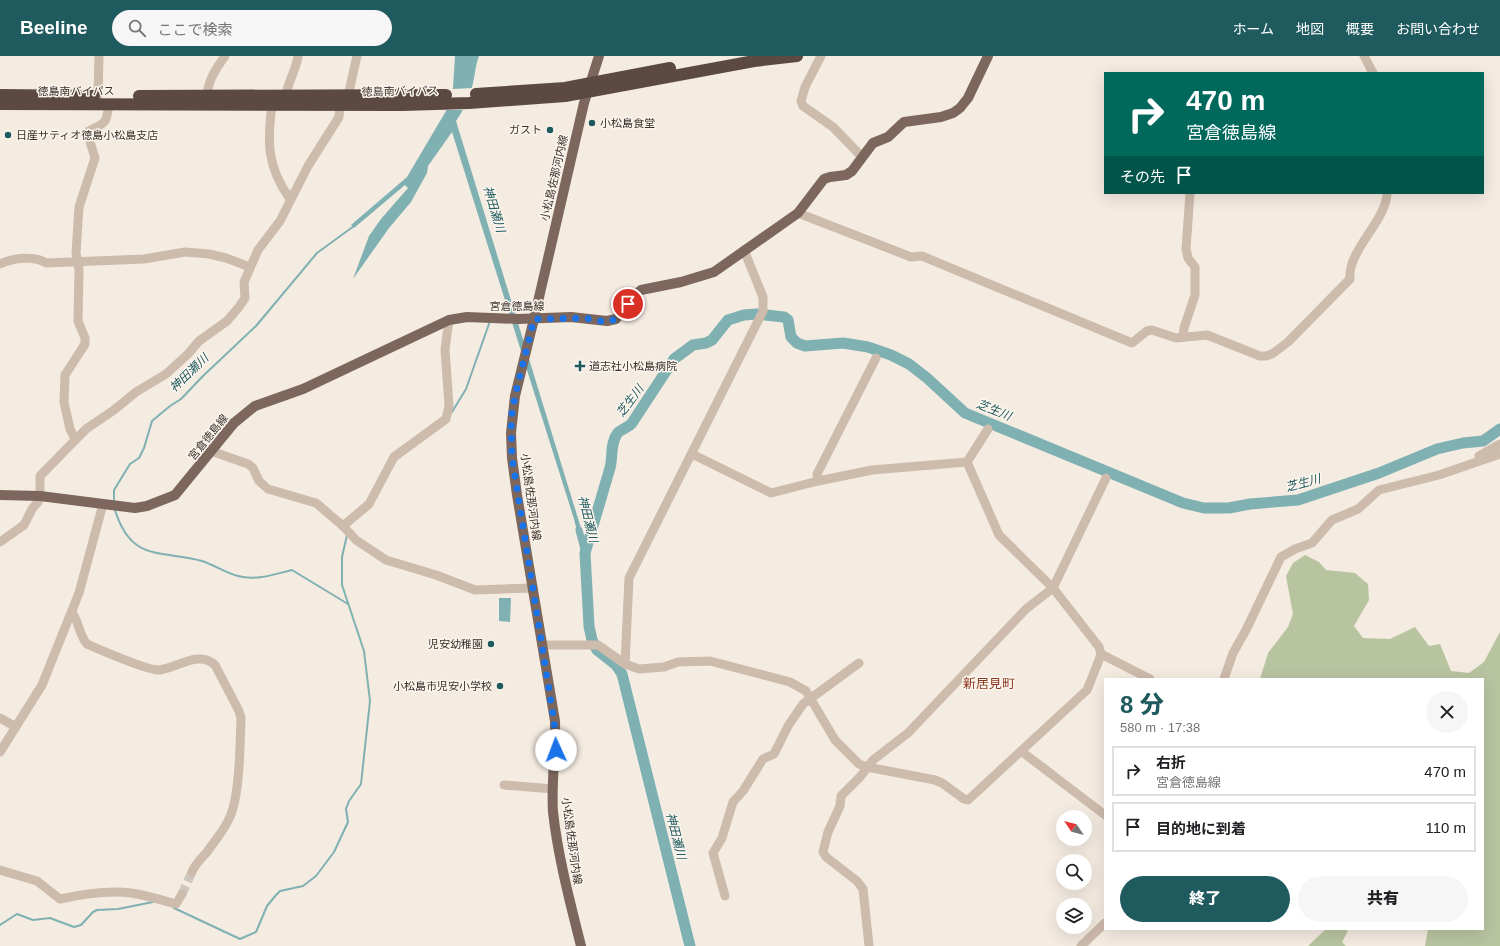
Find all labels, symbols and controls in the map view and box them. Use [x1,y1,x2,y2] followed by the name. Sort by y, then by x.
[112,10,392,46] search box
[20,17,88,38] text: Beeline
[126,17,148,39] icon: search
[158,21,233,38] text: ここで検索
[1232,21,1274,37] text: ホーム
[1296,21,1324,37] text: 地図
[1346,21,1374,37] text: 概要
[1396,21,1480,37] text: お問い合わせ
[362,84,438,98] street label: 徳島南バイパス
[38,85,114,97] street label: 徳島南バイパス
[1186,85,1265,116] text: 470 m
[1120,88,1172,140] icon: right
[600,117,655,129] place label: 小松島食堂
[587,118,597,128] marker: 小松島食堂
[1186,123,1276,143] text: 宮倉徳島線
[509,124,542,136] place label: ガスト
[545,125,555,135] marker: ガスト
[16,129,158,141] place label: 日産サティオ徳島小松島支店
[3,130,13,140] marker: 日産サティオ徳島小松島支店
[538,134,570,222] street label: 小松島佐那河内線
[1173,164,1195,186] icon: arrive
[1120,168,1165,185] text: その先
[480,184,508,236] water label: 神田瀬川
[611,287,645,321] pin
[617,293,639,315] icon: arrive
[490,300,545,312] street label: 宮倉徳島線
[167,350,213,395] water label: 神田瀬川
[574,360,586,372] marker: 道志社小松島病院
[589,360,677,372] place label: 道志社小松島病院
[614,381,648,420] water label: 芝生川
[975,397,1015,424] water label: 芝生川
[186,412,230,462] street label: 宮倉徳島線
[519,453,543,541] street label: 小松島佐那河内線
[1284,471,1324,494] water label: 芝生川
[575,494,601,546] water label: 神田瀬川
[428,638,483,650] place label: 児安幼稚園
[486,639,496,649] marker: 児安幼稚園
[963,676,1015,691] district label: 新居見町
[393,680,492,692] place label: 小松島市児安小学校
[495,681,505,691] marker: 小松島市児安小学校
[1120,691,1164,718] text: 8 分
[1426,691,1468,733] button: close
[1120,720,1200,735] text: 580 m · 17:38
[535,729,577,771] position arrow
[1156,754,1186,771] text: 右折
[1122,760,1144,782] icon: right
[1424,763,1466,780] text: 470 m
[1156,775,1221,790] text: 宮倉徳島線
[560,797,584,885] street label: 小松島佐那河内線
[1056,810,1092,846] north arrow
[1056,810,1092,934] map controls
[663,811,689,863] water label: 神田瀬川
[1122,816,1144,838] icon: arrive
[1425,819,1466,836] text: 110 m
[1156,820,1246,837] text: 目的地に到着
[1056,854,1092,890] button: search
[1120,876,1290,922] button: 終了
[1298,876,1468,922] button: 共有
[1056,898,1092,934] button: layers

